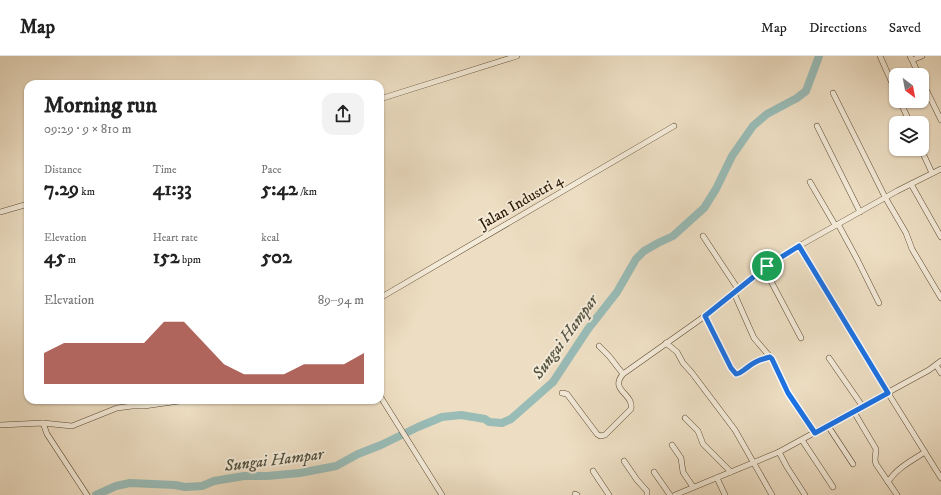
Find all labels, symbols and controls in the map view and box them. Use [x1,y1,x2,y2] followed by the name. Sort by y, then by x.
[20,16,55,39] text: Map
[761,19,787,37] text: Map
[809,19,867,37] text: Directions
[889,19,921,37] text: Saved
[889,68,929,108] north arrow
[889,68,929,156] map controls
[44,92,157,119] text: Morning run
[322,93,364,135] button: share
[889,116,929,156] button: layers
[44,121,131,137] text: 09:29 · 9 × 810 m
[44,163,82,177] text: Distance
[153,163,177,177] text: Time
[261,163,282,177] text: Pace
[474,170,567,235] street label: Jalan Industri 4
[44,177,79,202] text: 7.29
[153,177,192,202] text: 41:33
[261,177,298,202] text: 5:42
[79,185,95,199] text: km
[298,185,317,199] text: /km
[44,231,87,245] text: Elevation
[153,231,198,245] text: Heart rate
[261,231,279,245] text: kcal
[44,245,65,270] text: 45
[153,245,180,270] text: 152
[261,245,292,270] text: 502
[750,249,784,283] pin
[65,253,76,267] text: m
[180,253,201,267] text: bpm
[756,255,778,277] icon: arrive
[527,290,603,384] water label: Sungai Hampar
[44,292,94,308] text: Elevation
[318,292,364,308] text: 89–94 m
[223,444,326,476] water label: Sungai Hampar

